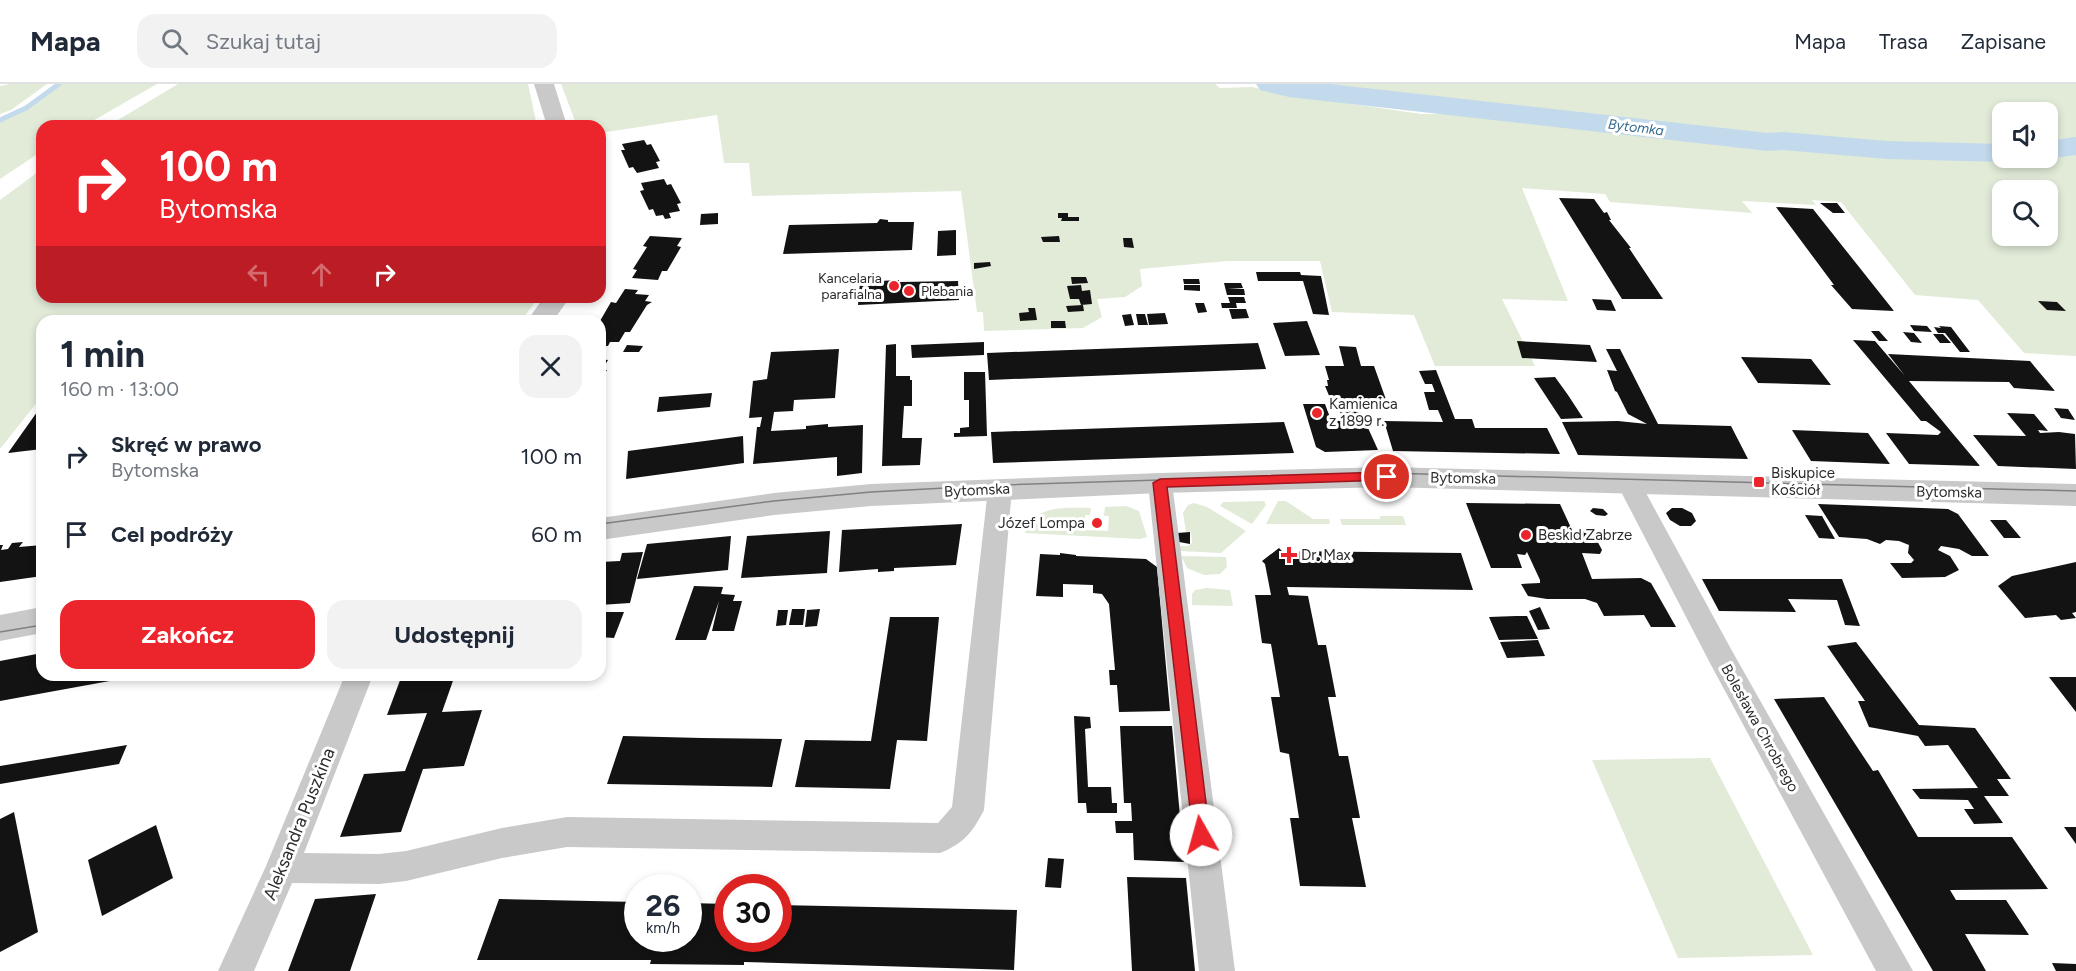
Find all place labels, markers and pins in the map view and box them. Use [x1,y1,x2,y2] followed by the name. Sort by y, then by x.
[818,270,882,303] place label: Kancelaria parafialna
[887,279,901,293] marker: Kancelaria parafialna
[921,283,973,300] place label: Plebania
[902,284,916,298] marker: Plebania
[1329,395,1398,430] place label: Kamienica z 1899 r.
[1310,406,1324,420] marker: Kamienica z 1899 r.
[1361,451,1412,502] pin
[1771,464,1835,499] place label: Biskupice Kościół
[1752,475,1766,489] marker: Biskupice Kościół
[998,514,1085,532] place label: Józef Lompa
[1090,516,1104,530] marker: Józef Lompa
[1538,526,1632,544] place label: Beskid Zabrze
[1519,528,1533,542] marker: Beskid Zabrze
[1301,546,1351,564] place label: Dr. Max
[1282,548,1296,562] marker: Dr. Max

